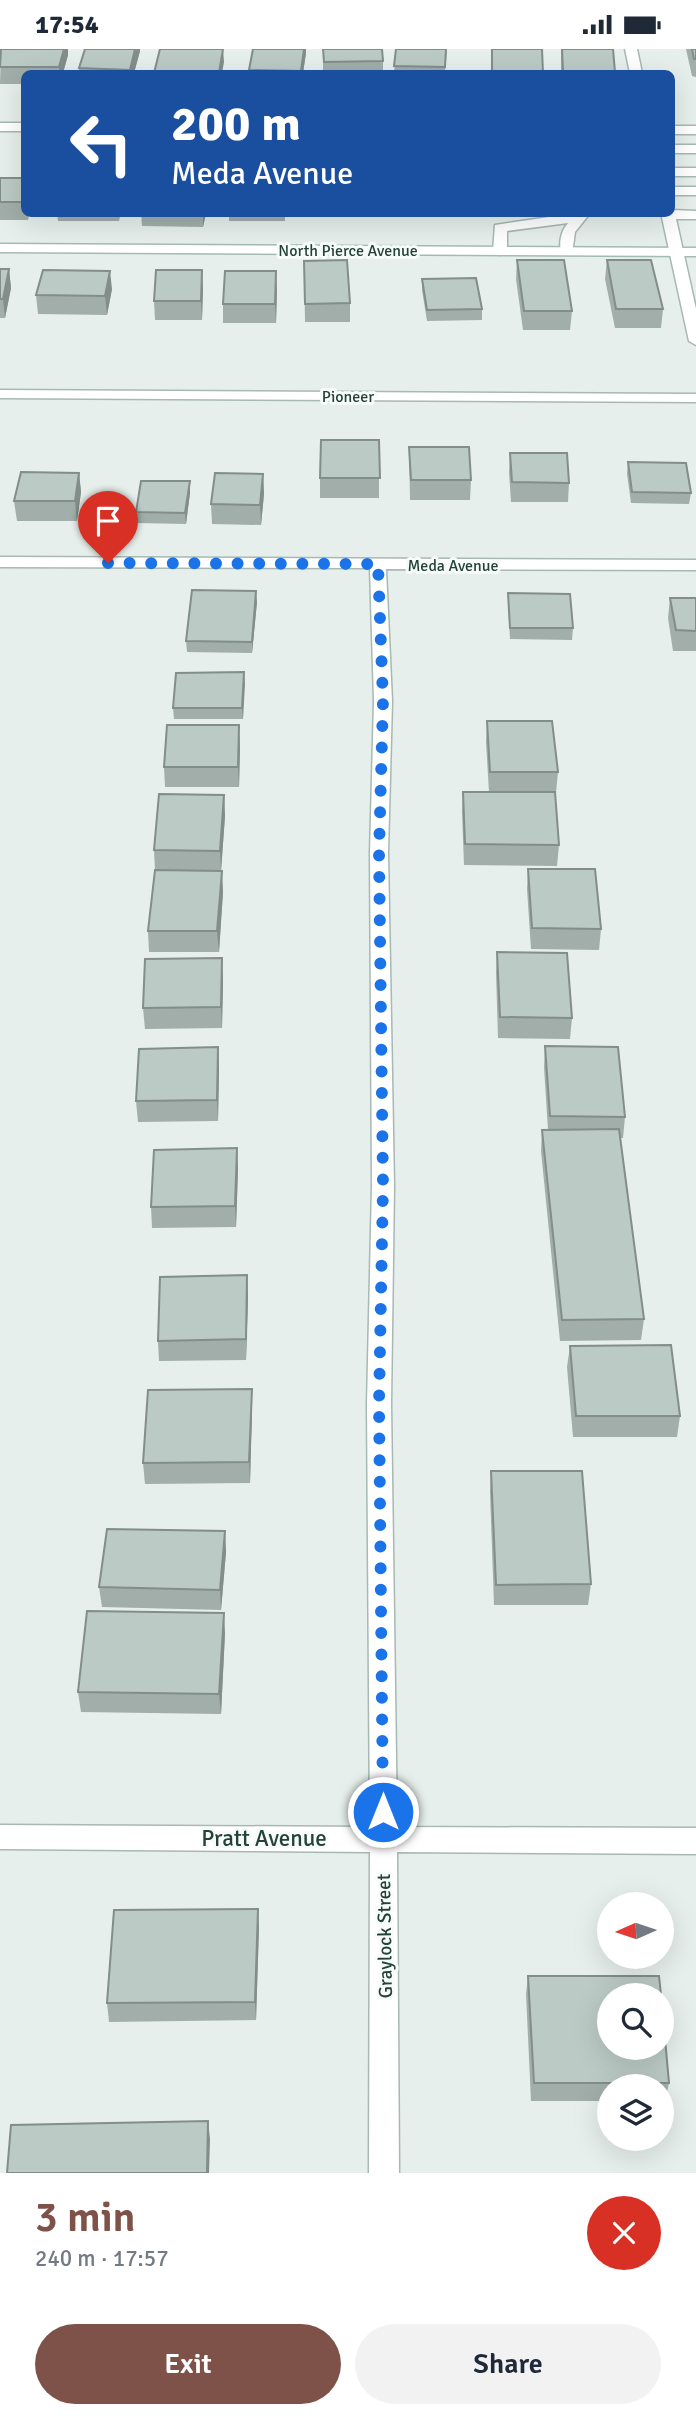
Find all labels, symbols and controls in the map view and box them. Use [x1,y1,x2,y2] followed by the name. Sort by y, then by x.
[35,9,99,41] text: 17:54
[171,94,301,154] text: 200 m
[56,98,147,189] icon: left
[171,154,353,193] text: Meda Avenue
[278,241,418,261] street label: North Pierce Avenue
[322,387,374,407] street label: Pioneer
[78,491,138,563] pin
[89,502,127,540] icon: arrive
[407,556,499,576] street label: Meda Avenue
[346,1775,420,1849] position arrow
[201,1824,327,1853] street label: Pratt Avenue
[372,1873,398,1999] street label: Graylock Street
[597,1892,674,1969] north arrow
[597,1892,674,2151] map controls
[597,1983,674,2060] button: search
[597,2074,674,2151] button: layers
[35,2192,136,2243] text: 3 min
[587,2196,661,2270] button: close
[35,2244,169,2273] text: 240 m · 17:57
[35,2324,341,2404] button: Exit
[355,2324,661,2404] button: Share

